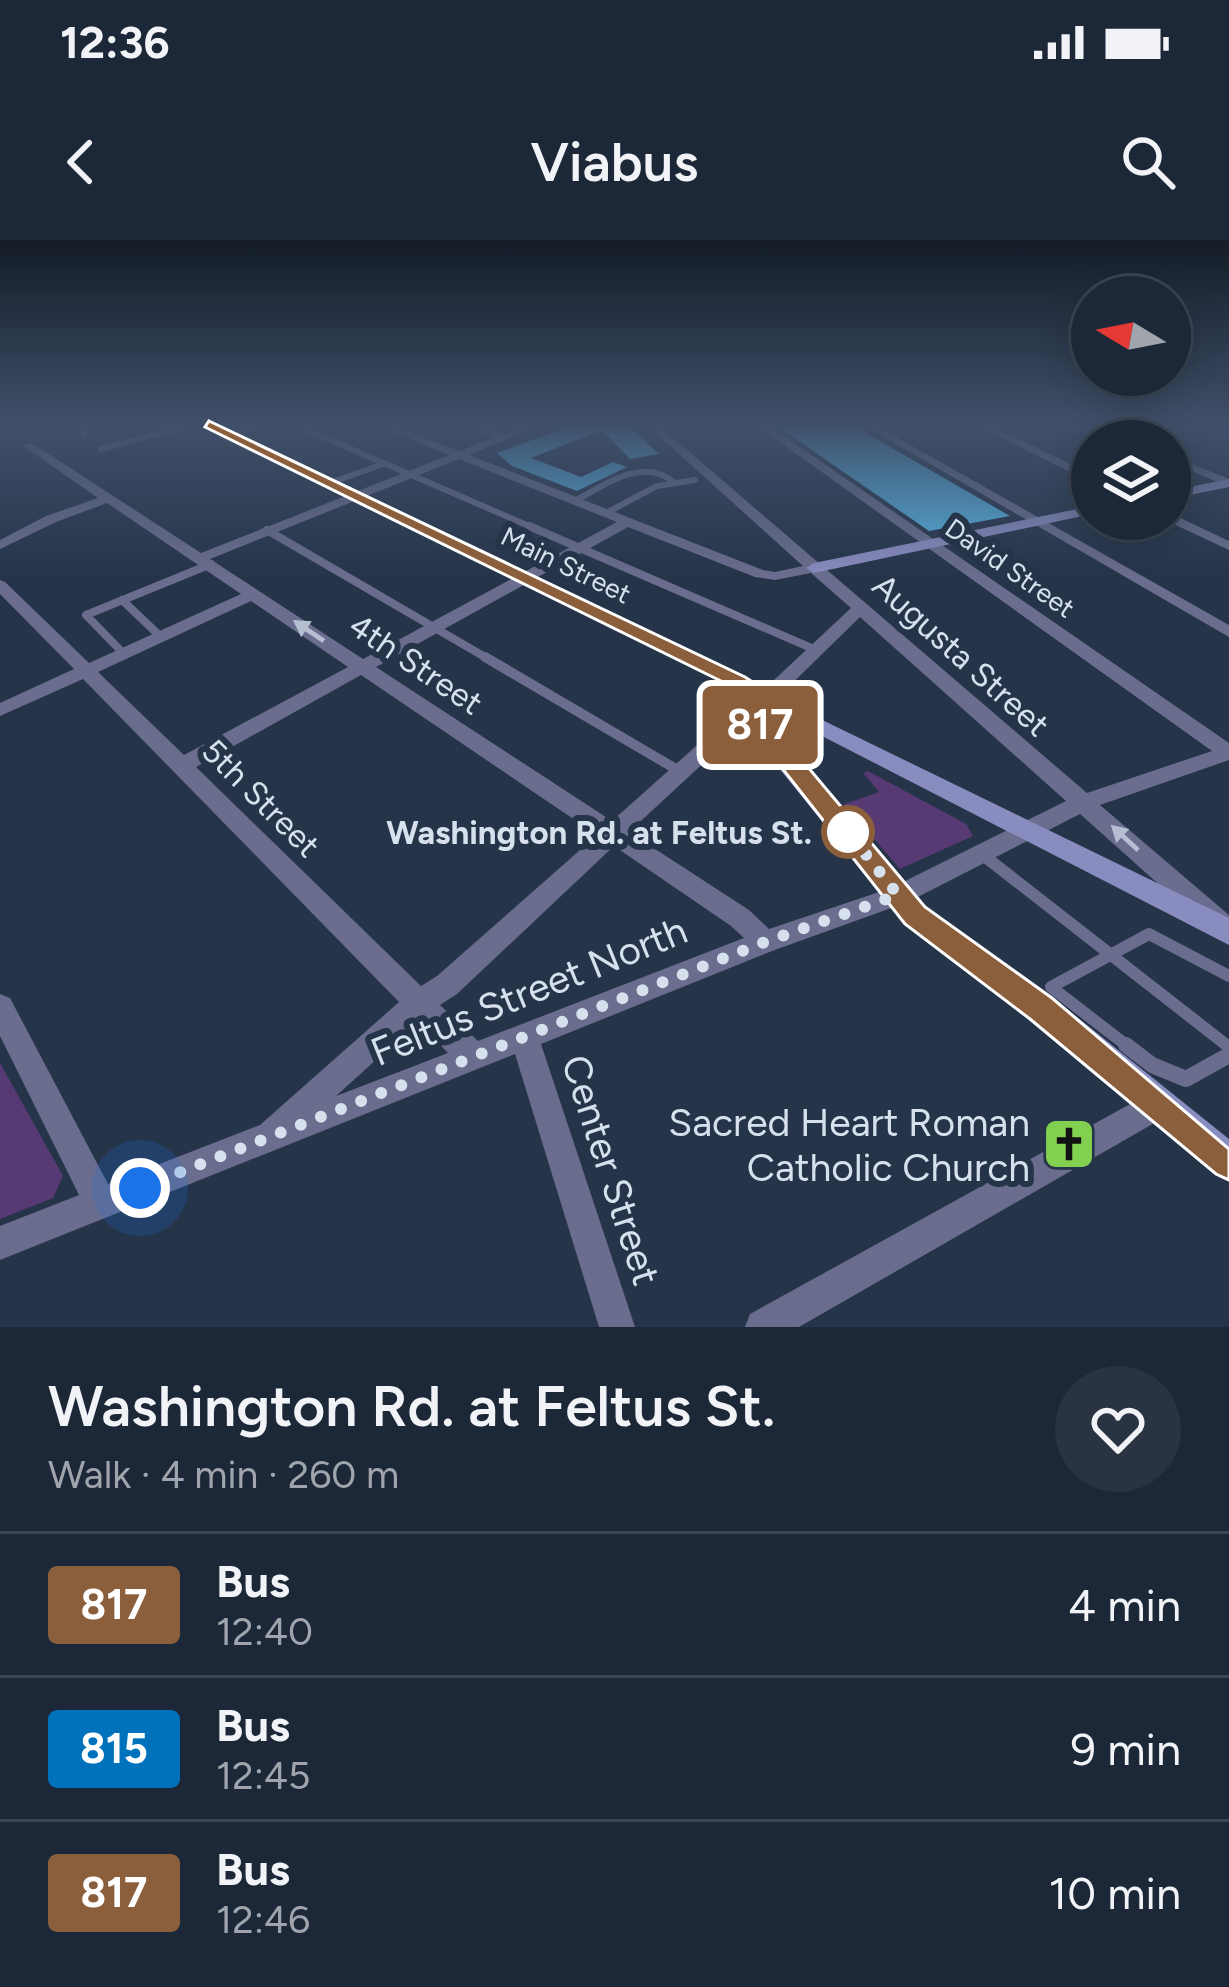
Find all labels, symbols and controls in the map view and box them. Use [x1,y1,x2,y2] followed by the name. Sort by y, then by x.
[60,15,170,69] text: 12:36
[48,129,114,195] icon: back
[1115,129,1181,195] icon: search
[531,130,698,195] text: Viabus
[1071,276,1191,396] north arrow
[1071,276,1191,540] map controls
[1071,420,1191,540] button: layers
[939,511,1081,625] street label: David Street
[496,519,636,611] street label: Main Street
[865,566,1057,744] street label: Augusta Street
[342,605,490,723] street label: 4th Street
[292,620,325,643] one-way arrow
[691,686,829,764] line badge: 817
[727,699,793,750] text: 817
[194,731,328,865] street label: 5th Street
[823,807,873,857] marker: Washington Rd. at Feltus St.
[386,813,812,852] place label: Washington Rd. at Feltus St.
[1111,825,1140,852] one-way arrow
[364,906,694,1076] street label: Feltus Street North
[552,1049,670,1291] street label: Center Street
[668,1099,1030,1191] place label: Sacred Heart Roman Catholic Church
[1041,1116,1097,1172] church icon: Sacred Heart Roman Catholic Church
[110,1158,170,1218] your location
[1055,1366,1181,1492] button: heart
[48,1372,775,1440] text: Washington Rd. at Feltus St.
[48,1451,399,1498] text: Walk · 4 min · 260 m
[216,1554,290,1608] text: Bus
[1068,1578,1181,1632] text: 4 min
[81,1579,147,1630] text: 817
[216,1608,313,1655] text: 12:40
[216,1698,290,1752] text: Bus
[1071,1722,1181,1776] text: 9 min
[80,1723,148,1774] text: 815
[216,1752,310,1799] text: 12:45
[216,1842,290,1896] text: Bus
[1049,1866,1181,1920] text: 10 min
[81,1867,147,1918] text: 817
[216,1896,310,1943] text: 12:46

